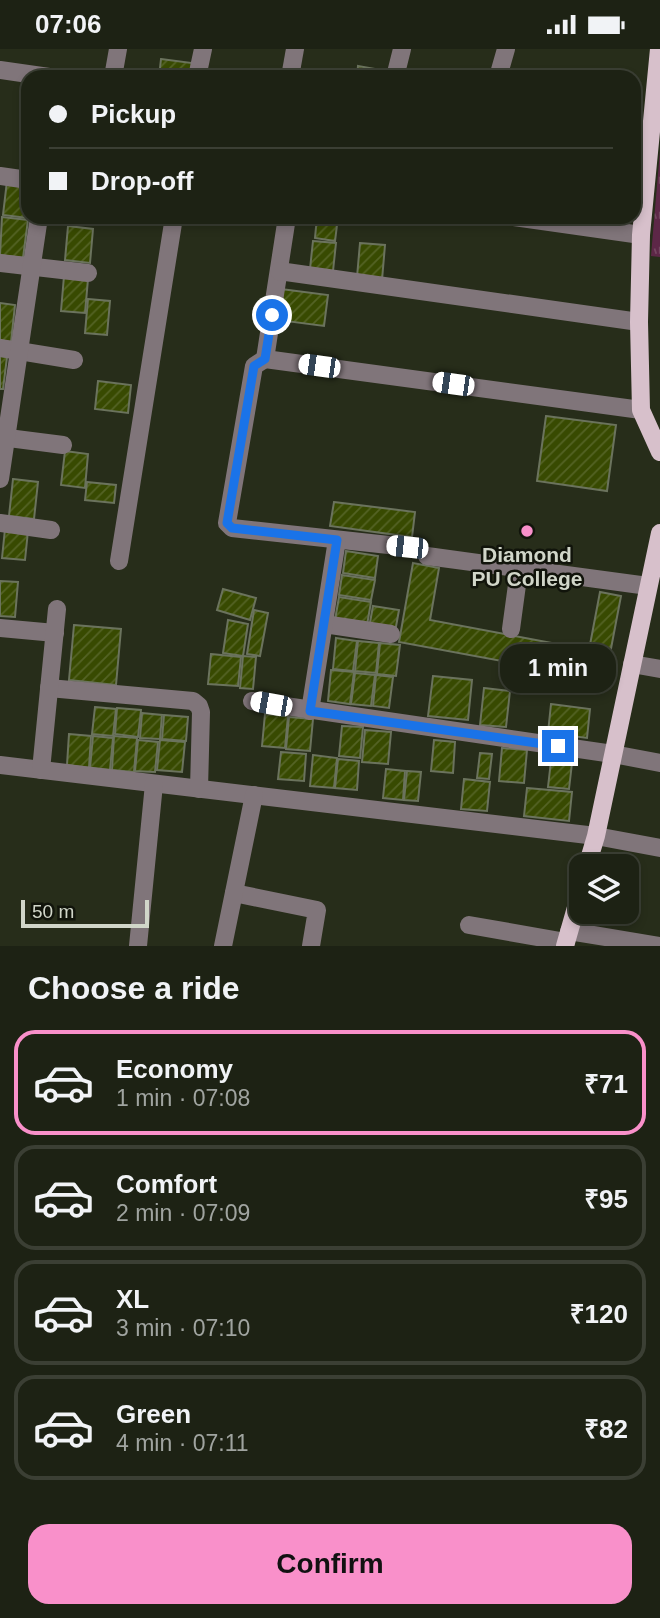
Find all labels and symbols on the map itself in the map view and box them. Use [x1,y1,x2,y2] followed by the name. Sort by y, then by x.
[256,299,288,331] route start
[297,353,342,379] car
[431,371,476,397] car
[519,523,535,539] marker: Diamond PU College
[386,534,429,560] car
[472,543,582,590] place label: Diamond PU College
[500,645,616,693] callout: 1 min
[249,690,294,718] car
[542,730,574,762] route end
[21,897,149,929] scale bar

